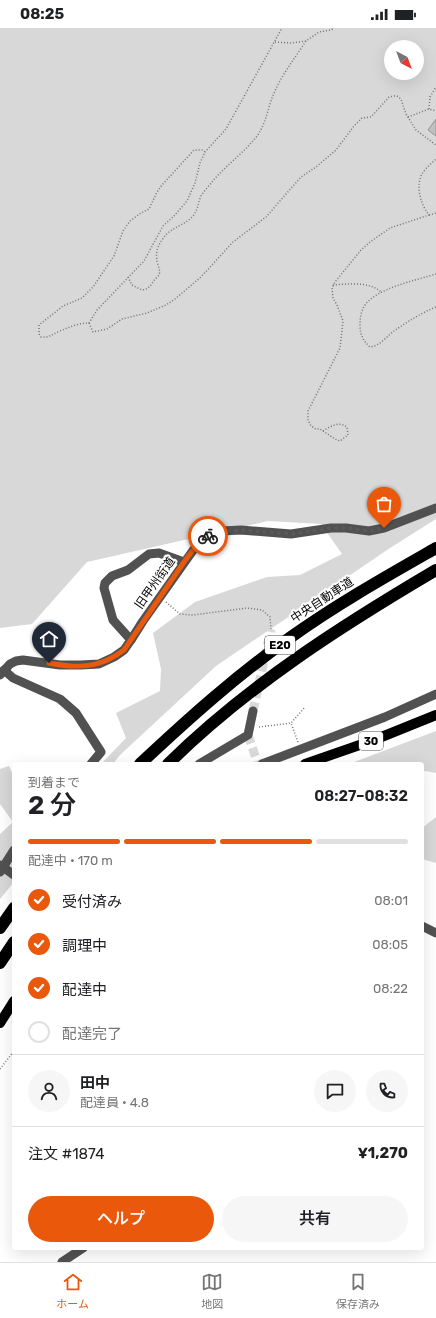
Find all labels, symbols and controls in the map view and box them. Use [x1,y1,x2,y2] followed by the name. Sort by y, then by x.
[20,5,64,23] text: 08:25
[384,40,424,80] north arrow
[384,40,424,80] map controls
[367,487,401,528] pin
[373,493,395,515] icon: bag
[188,516,228,556] courier
[197,525,219,547] icon: bike
[132,554,178,612] street label: 旧甲州街道
[288,575,356,625] street label: 中央自動車道
[32,622,66,663] pin
[38,628,60,650] icon: home
[265,636,295,654] road number: E20
[359,732,383,750] road number: 30
[28,775,80,790] text: 到着まで
[314,787,408,805] text: 08:27–08:32
[28,790,76,821] text: 2 分
[28,853,113,868] text: 配達中 · 170 m
[28,889,50,911] icon: check
[62,893,122,911] text: 受付済み
[374,893,408,908] text: 08:01
[28,933,50,955] icon: check
[62,937,107,955] text: 調理中
[372,937,408,952] text: 08:05
[28,977,50,999] icon: check
[62,981,107,999] text: 配達中
[373,981,408,996] text: 08:22
[62,1025,122,1043] text: 配達完了
[28,1070,70,1112] button: person
[314,1070,356,1112] button: chat
[366,1070,408,1112] button: phone
[80,1074,110,1092] text: 田中
[80,1095,149,1110] text: 配達員 · 4.8
[357,1144,408,1162] text: ¥1,270
[28,1145,105,1163] text: 注文 #1874
[28,1196,214,1242] button: ヘルプ
[222,1196,408,1242] button: 共有
[56,1271,89,1311] tab: ホーム
[201,1271,223,1311] tab: 地図
[336,1271,380,1311] tab: 保存済み

